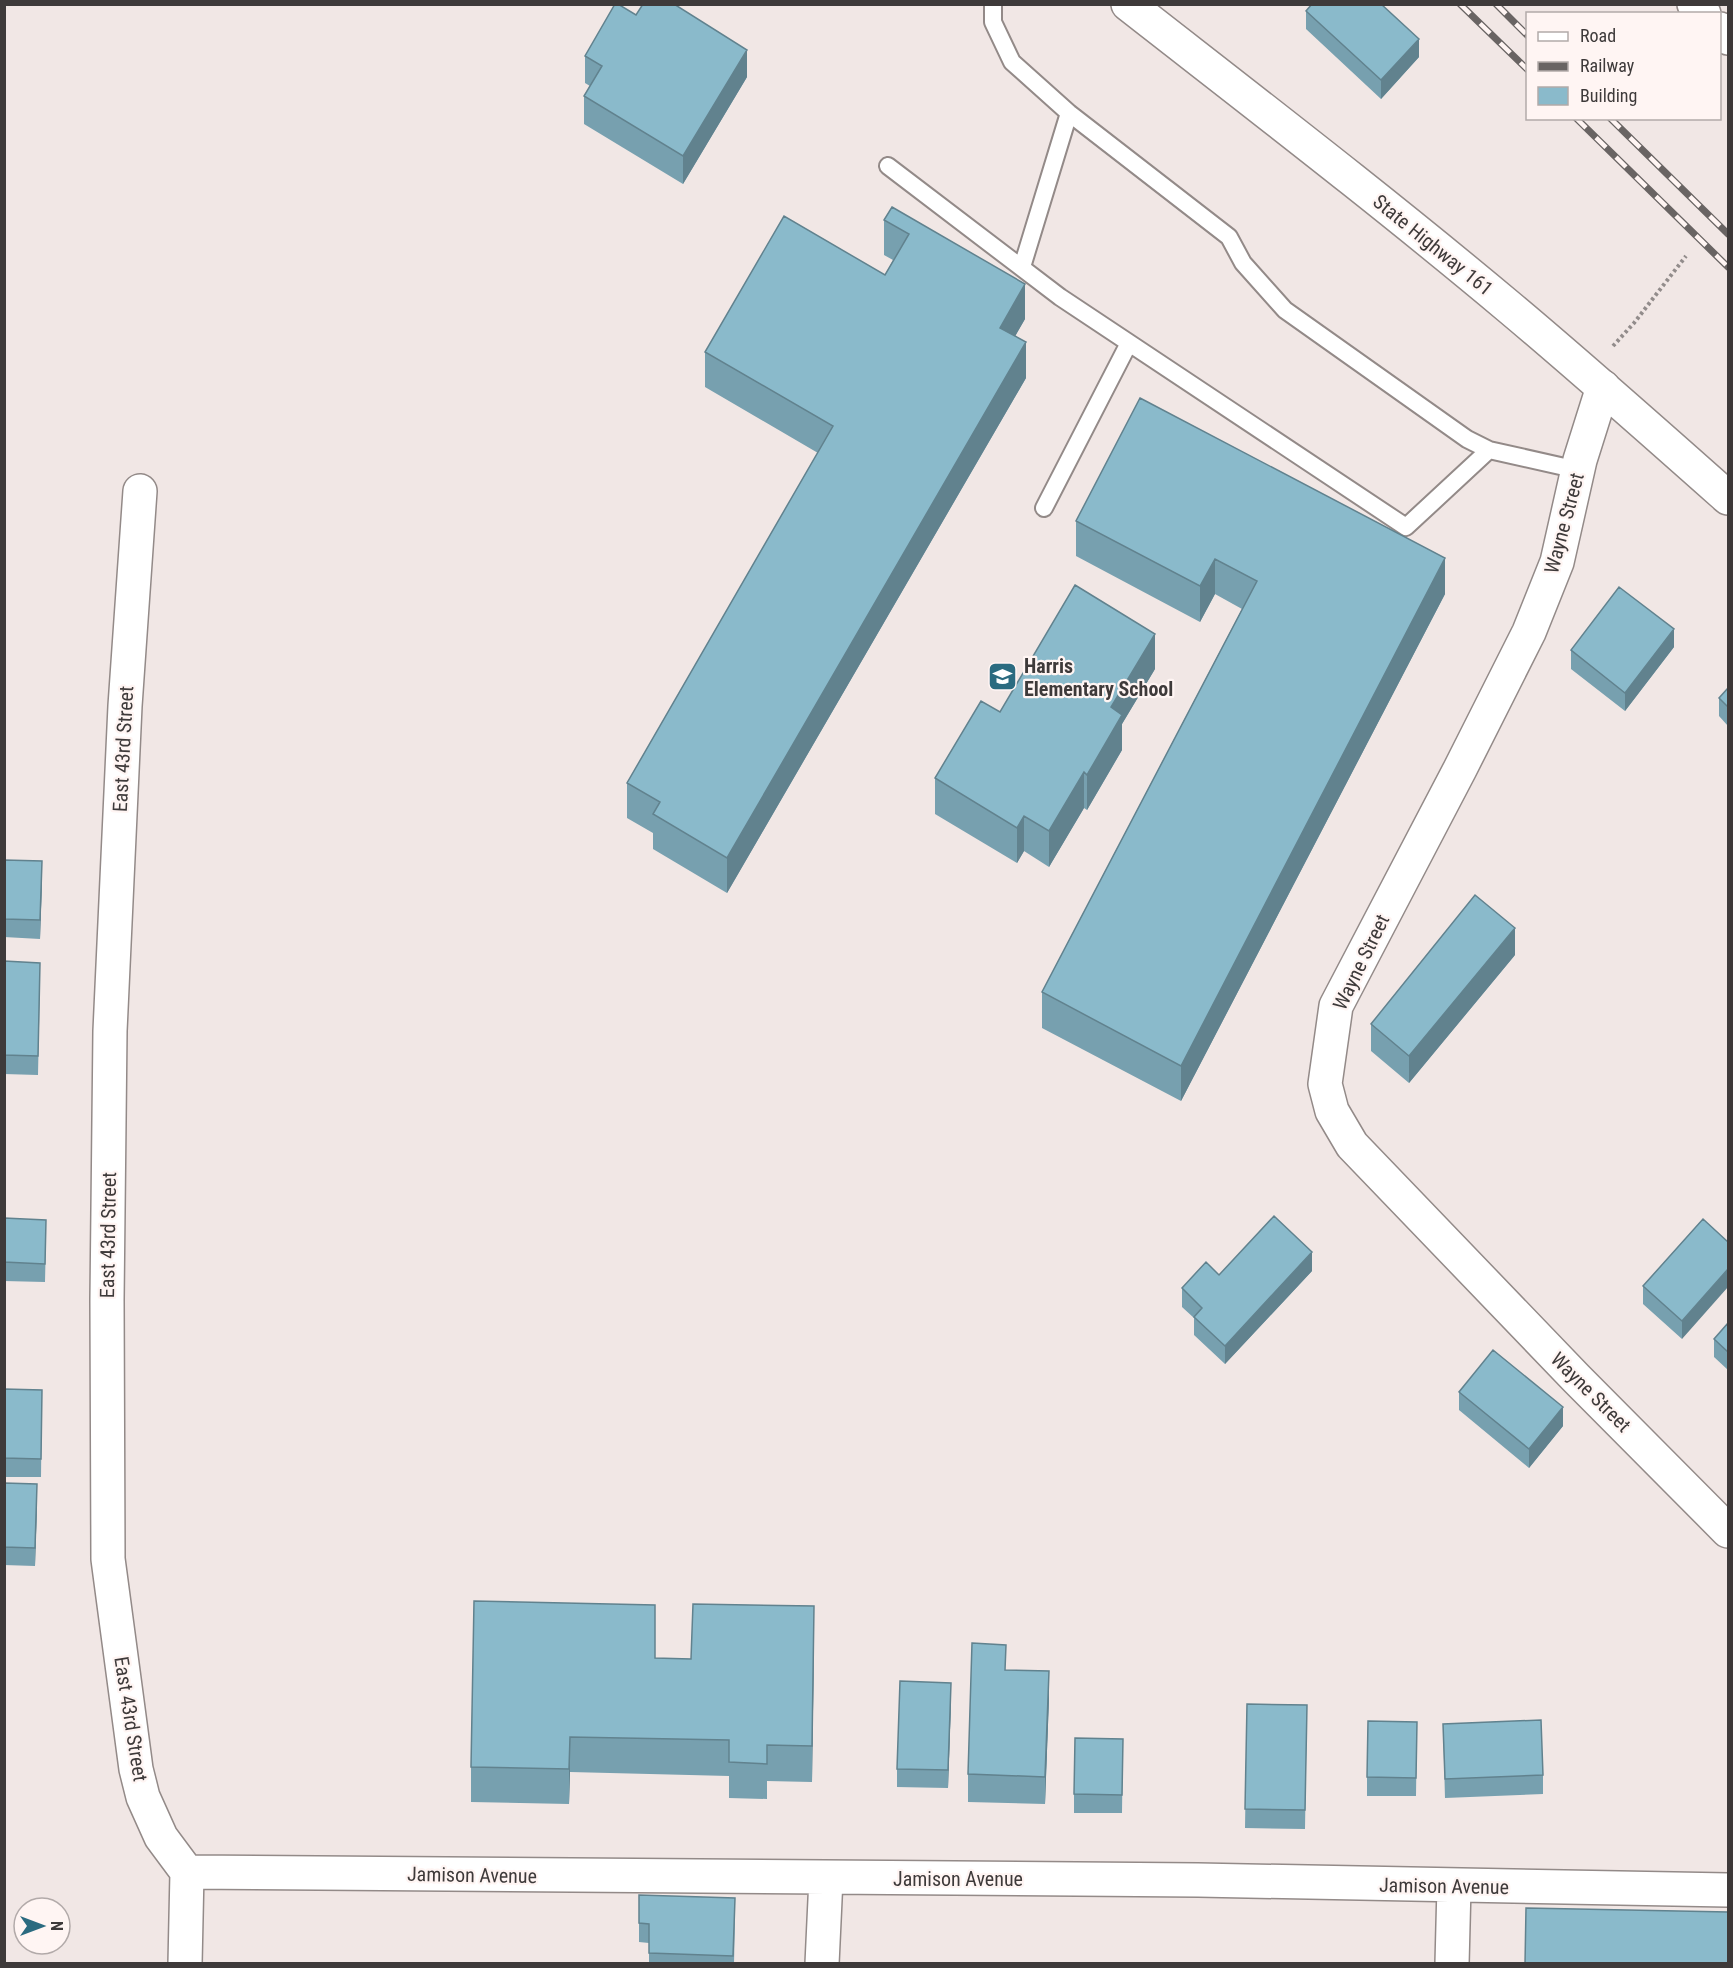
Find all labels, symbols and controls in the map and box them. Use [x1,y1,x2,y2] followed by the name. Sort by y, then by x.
[1526,12,1721,120] legend
[1580,25,1616,46] text: Road
[1580,55,1635,76] text: Railway
[1580,85,1637,106] text: Building
[1368,189,1498,301] street label: State Highway 161
[1539,470,1589,576] street label: Wayne Street
[1024,654,1173,701] place label: Harris Elementary School
[987,661,1019,693] school or university icon: Harris Elementary School
[108,685,138,813] street label: East 43rd Street
[1328,910,1394,1014] street label: Wayne Street
[95,1172,121,1298] street label: East 43rd Street
[1546,1347,1636,1437] street label: Wayne Street
[109,1655,153,1783] street label: East 43rd Street
[407,1862,537,1888] street label: Jamison Avenue
[893,1867,1023,1891] street label: Jamison Avenue
[1379,1873,1509,1899] street label: Jamison Avenue
[12,1896,72,1956] north arrow
[47,1921,66,1931] text: N

